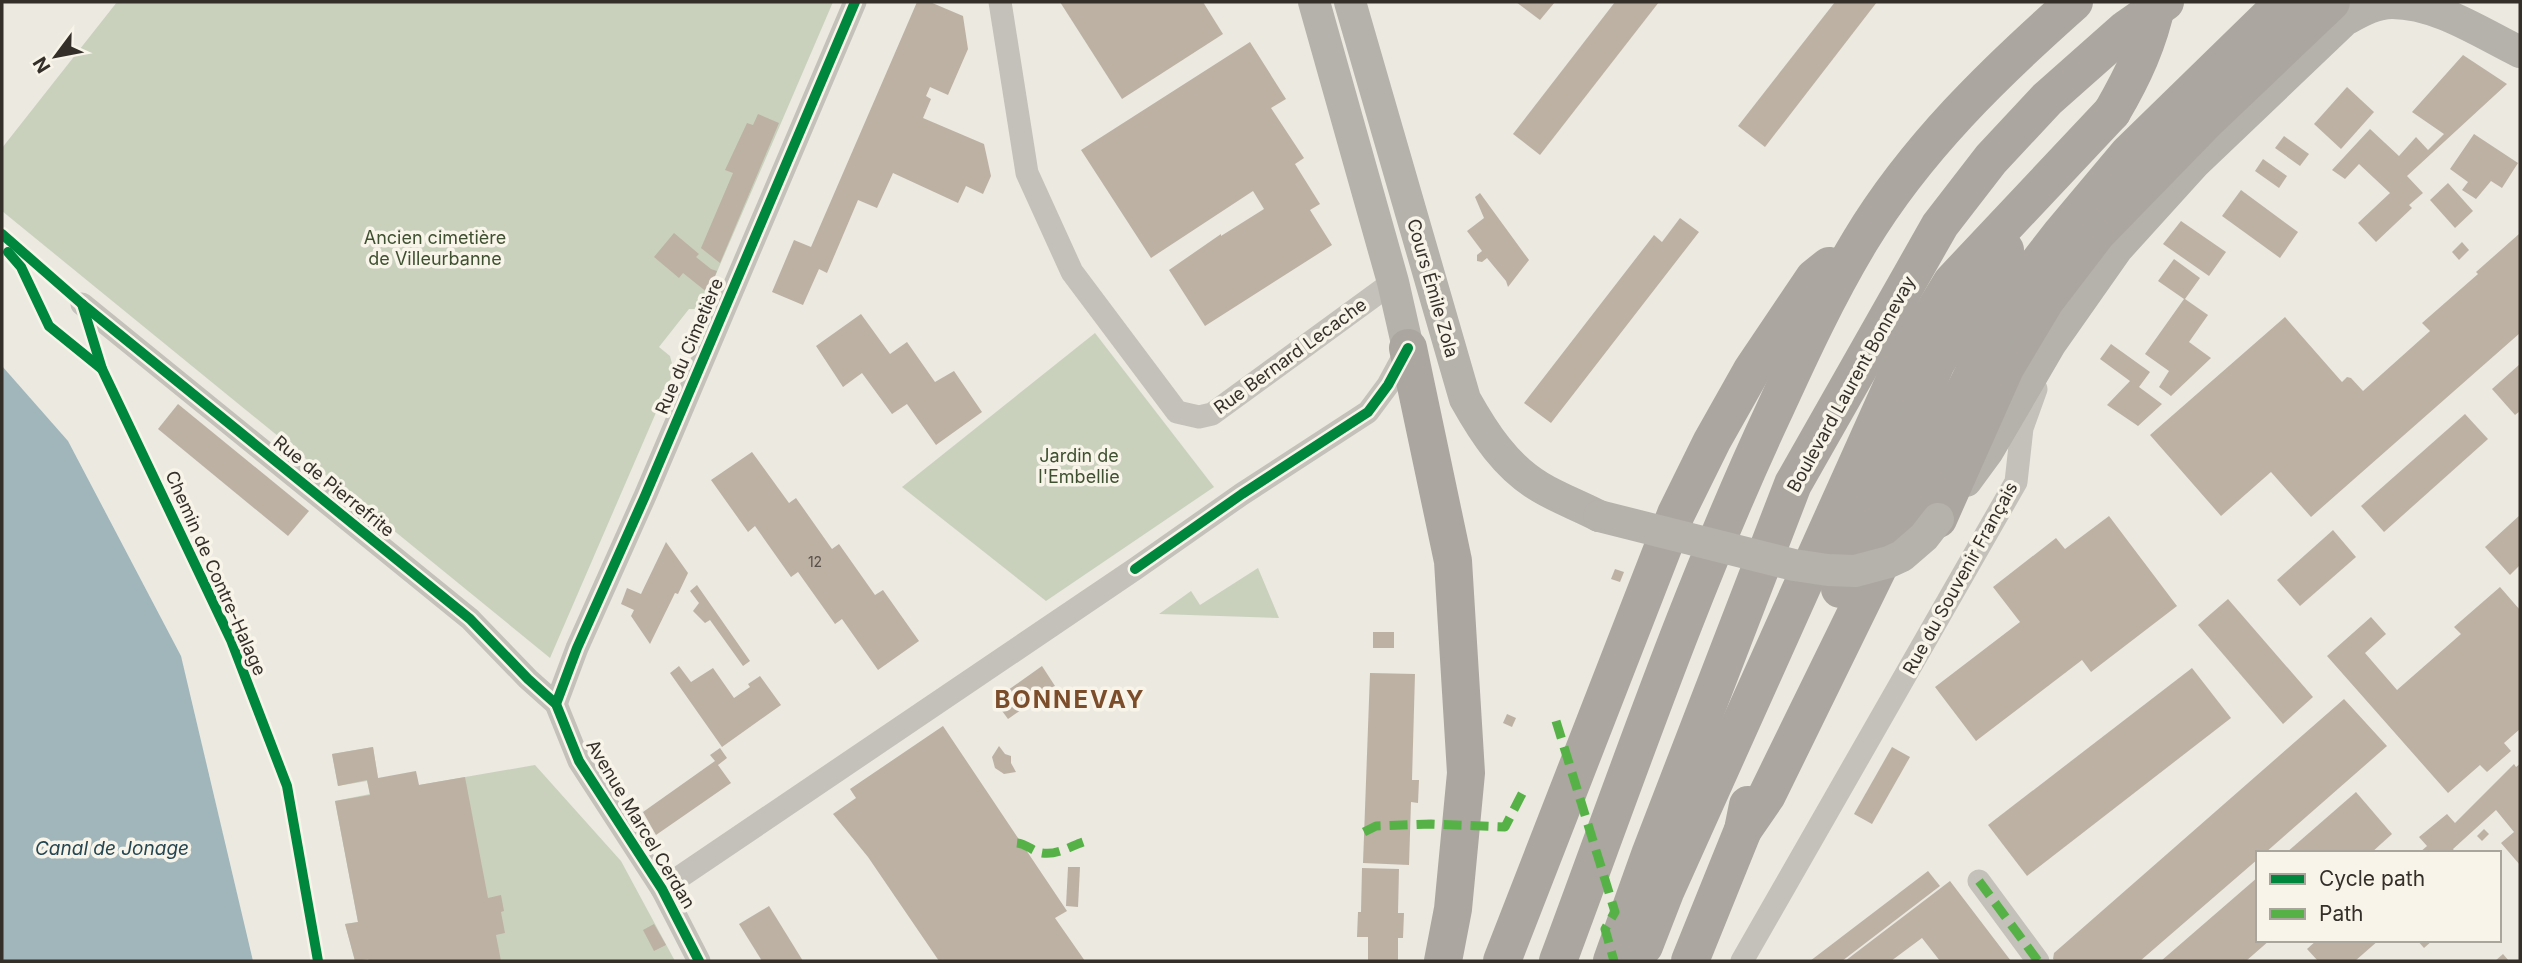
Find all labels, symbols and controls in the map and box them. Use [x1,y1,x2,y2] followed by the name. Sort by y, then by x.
[21,21,91,91] north arrow
[28,53,56,77] text: N
[1403,216,1464,360] street label: Cours Émile Zola
[364,227,506,269] park label: Ancien cimetière de Villeurbanne
[1783,272,1919,496] street label: Boulevard Laurent Bonnevay
[651,275,727,417] street label: Rue du Cimetière
[1210,294,1370,418] street label: Rue Bernard Lecache
[269,431,399,541] street label: Rue de Pierrefrite
[1038,445,1120,487] park label: Jardin de l'Embellie
[161,467,271,679] street label: Chemin de Contre-Halage
[1898,478,2022,678] street label: Rue du Souvenir Français
[808,553,822,570] house number: 12
[994,685,1146,714] district label: BONNEVAY
[582,736,700,912] street label: Avenue Marcel Cerdan
[35,837,189,860] water label: Canal de Jonage
[2256,851,2501,942] legend
[2319,866,2425,891] text: Cycle path
[2319,901,2364,926] text: Path

